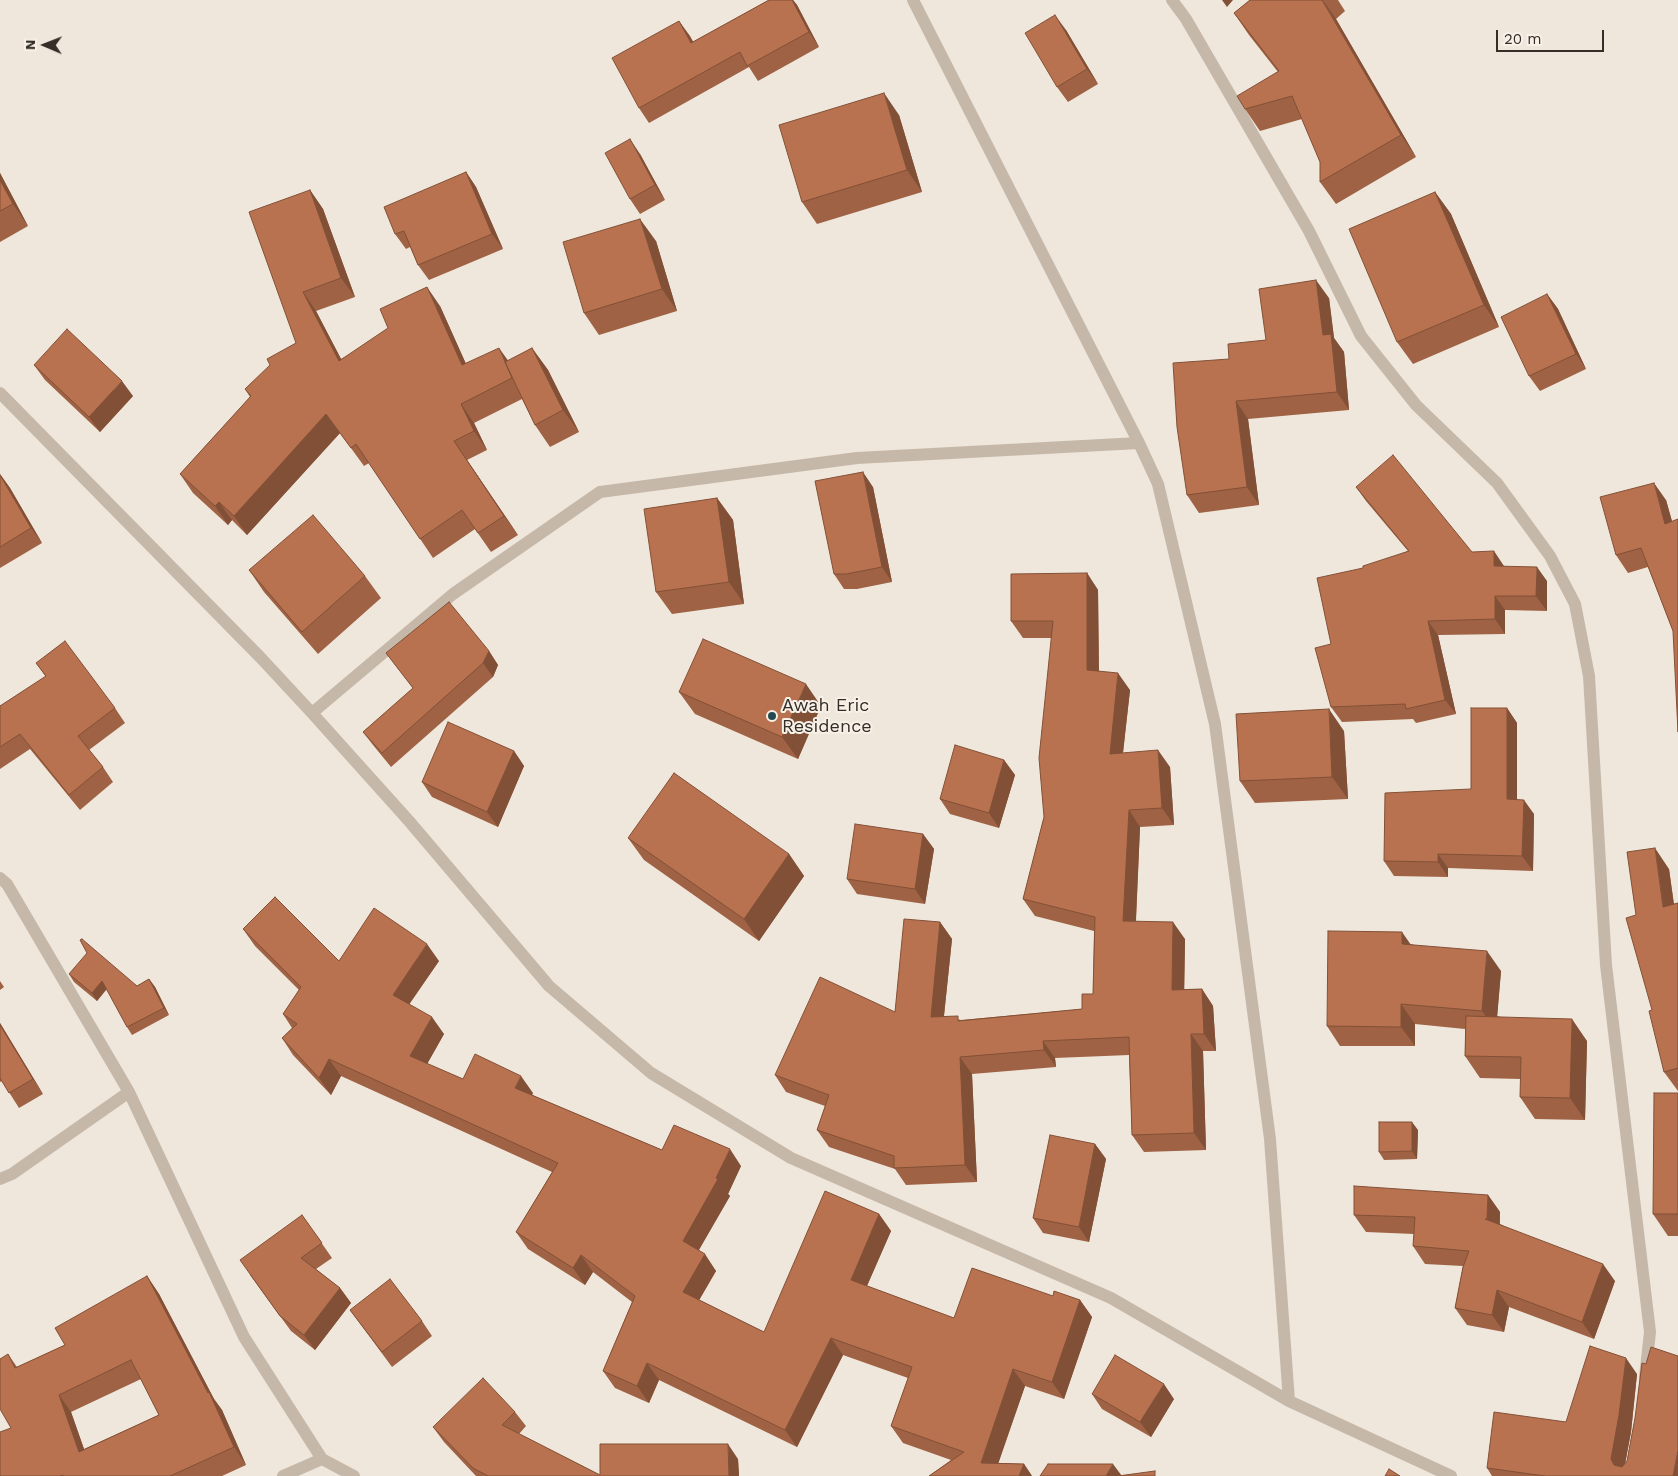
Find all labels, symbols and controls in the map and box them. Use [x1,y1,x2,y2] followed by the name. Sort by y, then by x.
[20,20,70,70] north arrow
[1498,20,1606,52] scale bar
[1504,30,1542,48] text: 20 m
[22,39,38,50] text: N
[782,695,872,738] place label: Awah Eric Residence
[766,710,778,722] marker: Awah Eric Residence

